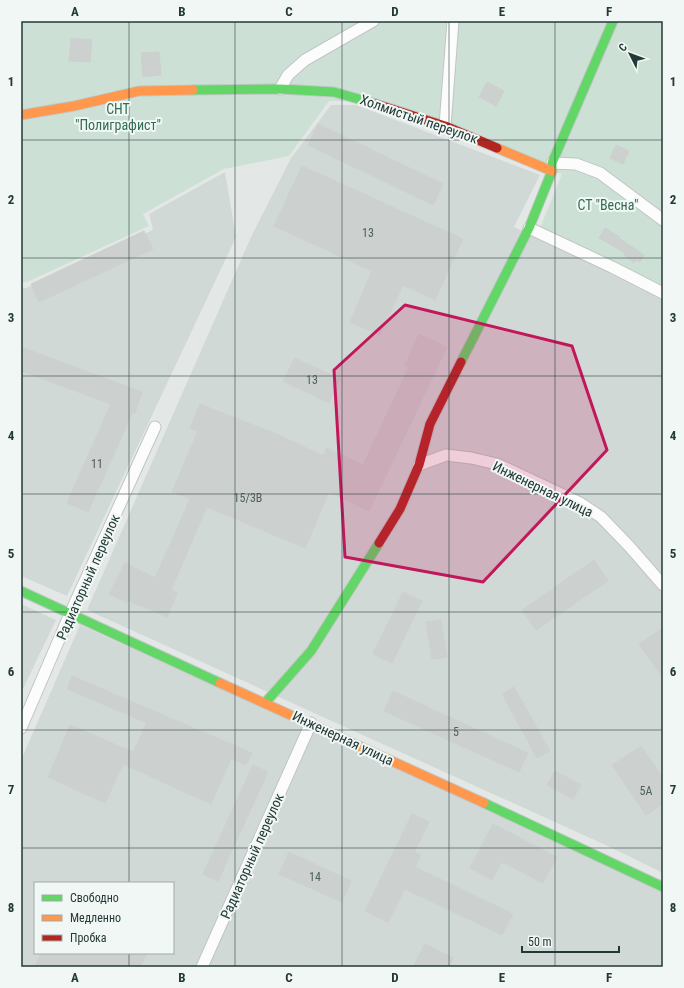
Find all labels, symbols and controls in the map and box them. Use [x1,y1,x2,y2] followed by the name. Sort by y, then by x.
[71,4,79,19] text: A
[178,4,186,19] text: B
[285,4,293,19] text: C
[391,4,399,19] text: D
[499,4,506,19] text: E
[606,4,612,19] text: F
[610,34,650,74] north arrow
[616,41,630,54] text: С
[8,74,14,89] text: 1
[670,74,676,89] text: 1
[358,91,480,147] street label: Холмистый переулок
[75,101,161,133] park label: СНТ "Полиграфист"
[8,192,15,207] text: 2
[670,192,677,207] text: 2
[578,197,638,213] park label: СТ "Весна"
[362,226,374,240] house number: 13
[8,310,14,325] text: 3
[670,310,676,325] text: 3
[306,373,318,387] house number: 13
[8,428,15,443] text: 4
[670,428,677,443] text: 4
[91,457,103,471] house number: 11
[490,458,596,520] street label: Инженерная улица
[234,491,262,505] house number: 15/3В
[53,512,123,642] street label: Радиаторный переулок
[8,546,15,561] text: 5
[670,546,677,561] text: 5
[8,664,15,679] text: 6
[670,664,677,679] text: 6
[290,708,396,768] street label: Инженерная улица
[453,725,459,739] house number: 5
[8,782,15,797] text: 7
[670,782,677,797] text: 7
[640,784,653,798] house number: 5А
[217,791,287,921] street label: Радиаторный переулок
[309,870,321,884] house number: 14
[34,882,174,954] legend
[70,891,119,905] text: Свободно
[8,900,14,915] text: 8
[670,900,676,915] text: 8
[70,911,121,925] text: Медленно
[522,928,619,954] scale bar
[70,931,107,945] text: Пробка
[528,935,552,949] text: 50 m
[71,970,79,985] text: A
[178,970,186,985] text: B
[285,970,293,985] text: C
[391,970,399,985] text: D
[499,970,506,985] text: E
[606,970,612,985] text: F

